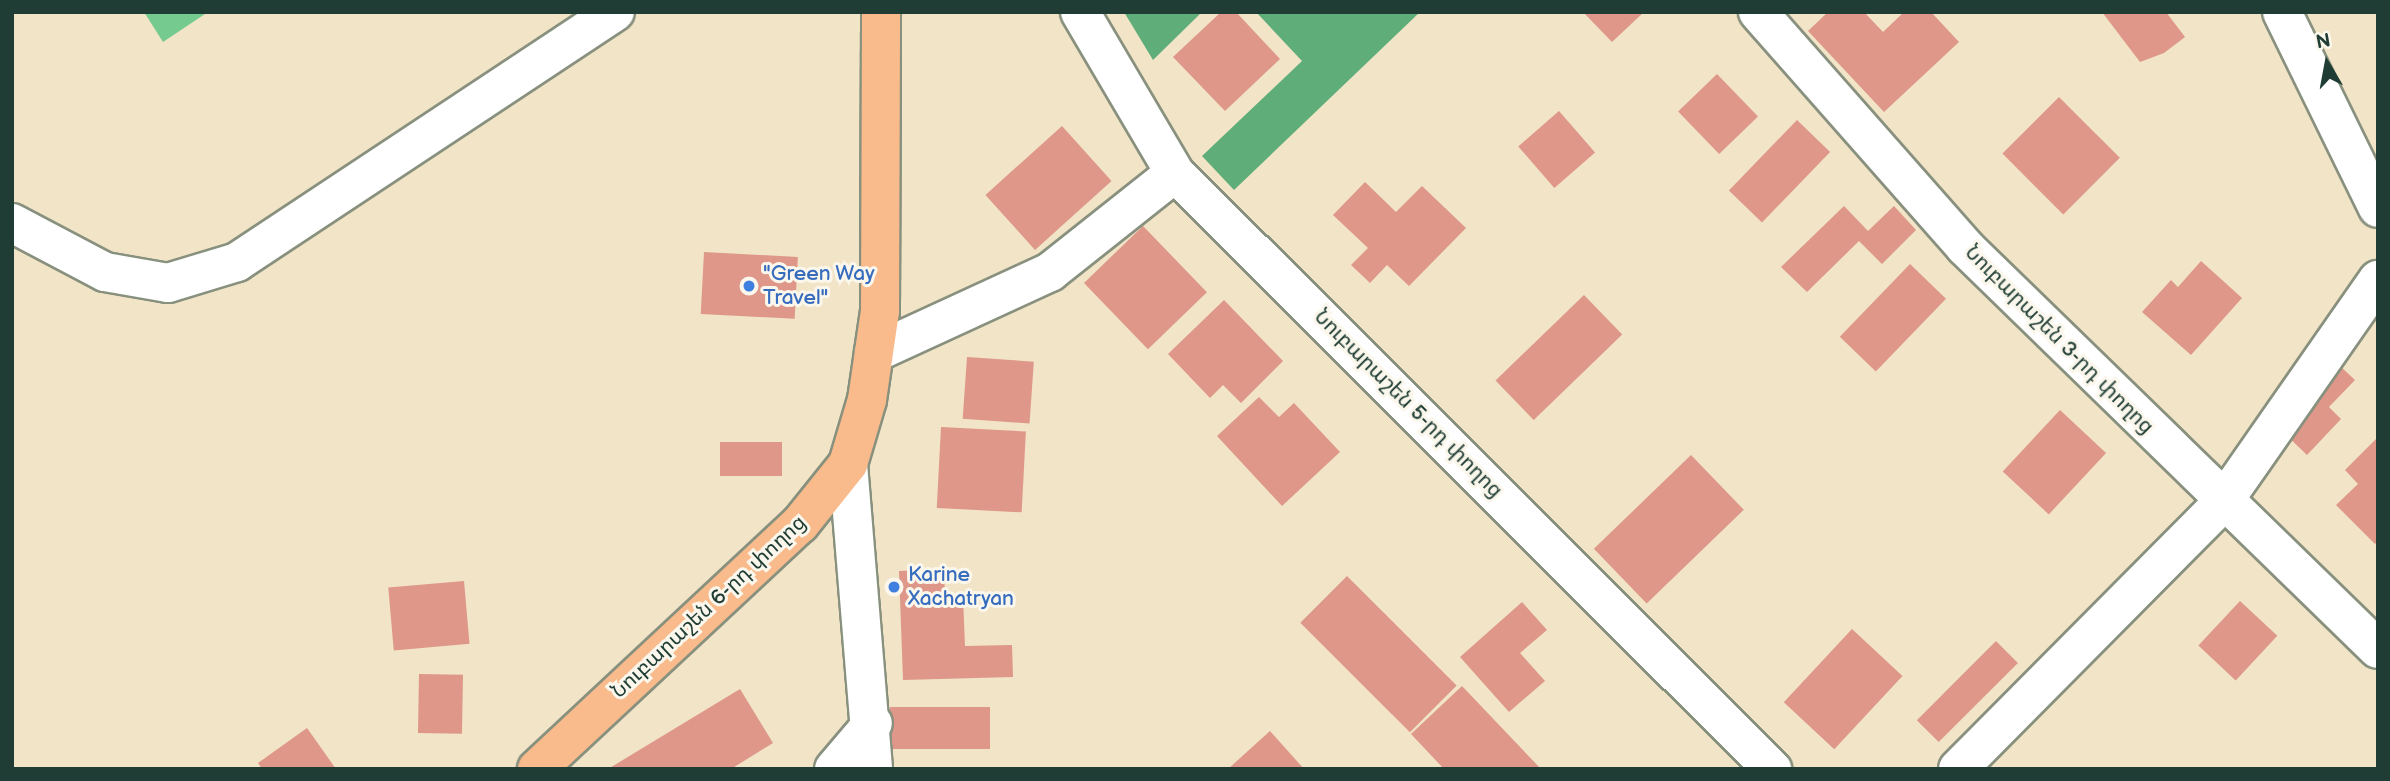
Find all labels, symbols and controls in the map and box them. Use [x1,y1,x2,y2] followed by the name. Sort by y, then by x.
[2292,28,2362,98] north arrow
[2314,29,2332,54] text: N
[1959,240,2159,440] street label: Նուբարաշեն 3-րդ փողոց
[763,261,875,311] place label: "Green Way Travel"
[741,278,757,294] marker: "Green Way Travel"
[1309,305,1507,503] street label: Նուբարաշեն 5-րդ փողոց
[606,510,812,704] street label: Նուբարաշեն 6-րդ փողոց
[908,562,1014,612] place label: Karine Xachatryan
[886,579,902,595] marker: Karine Xachatryan

